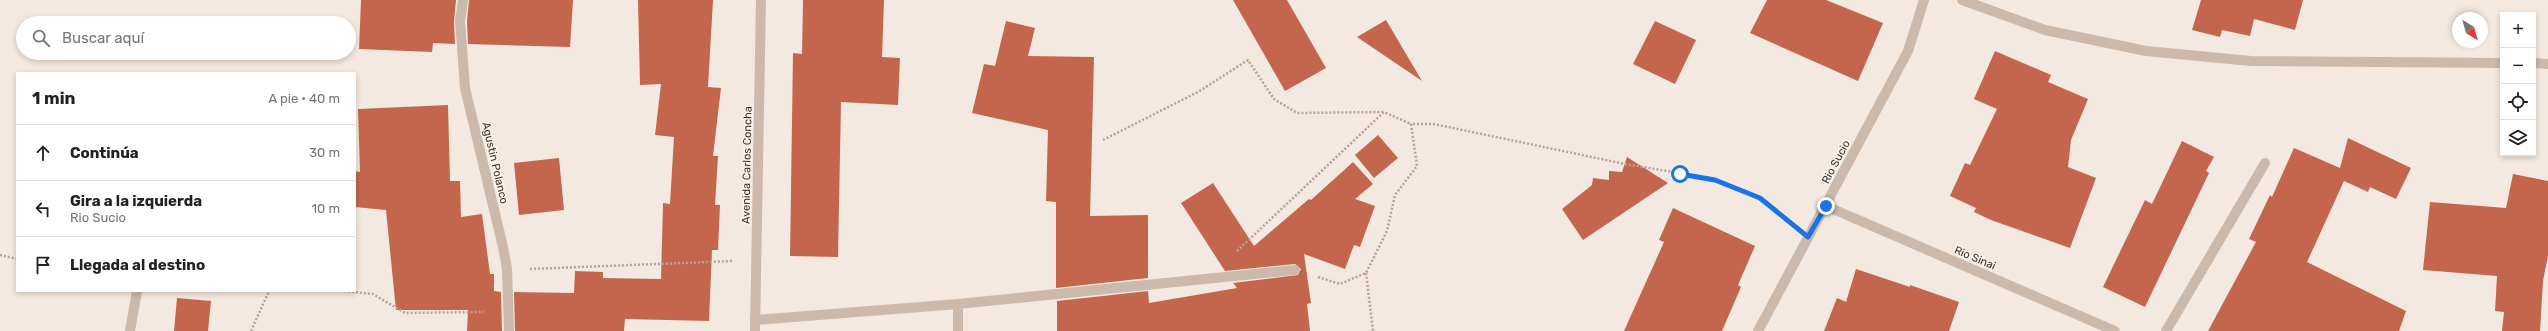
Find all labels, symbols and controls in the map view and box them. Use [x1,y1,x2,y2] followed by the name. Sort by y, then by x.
[2452,12,2488,48] north arrow
[2500,12,2536,156] map controls
[2500,12,2536,48] button: +
[16,16,356,60] search box
[30,27,52,49] icon: search
[62,29,144,47] text: Buscar aquí
[2500,48,2536,84] button: −
[2500,84,2536,120] button: locate
[32,88,75,108] text: 1 min
[269,91,340,106] text: A pie · 40 m
[739,106,755,224] street label: Avenida Carlos Concha
[2500,120,2536,156] button: layers
[479,121,511,205] street label: Agustin Polanco
[1819,138,1853,186] street label: Rio Sucio
[32,142,54,164] icon: ahead
[70,144,139,162] text: Continúa
[309,145,340,160] text: 30 m
[1671,165,1689,183] route start
[70,192,202,210] text: Gira a la izquierda
[1817,197,1835,215] route end
[32,198,54,220] icon: left
[311,201,340,216] text: 10 m
[70,210,126,225] text: Rio Sucio
[1952,243,1998,273] street label: Rio Sinai
[32,254,54,276] icon: arrive
[70,256,205,274] text: Llegada al destino

